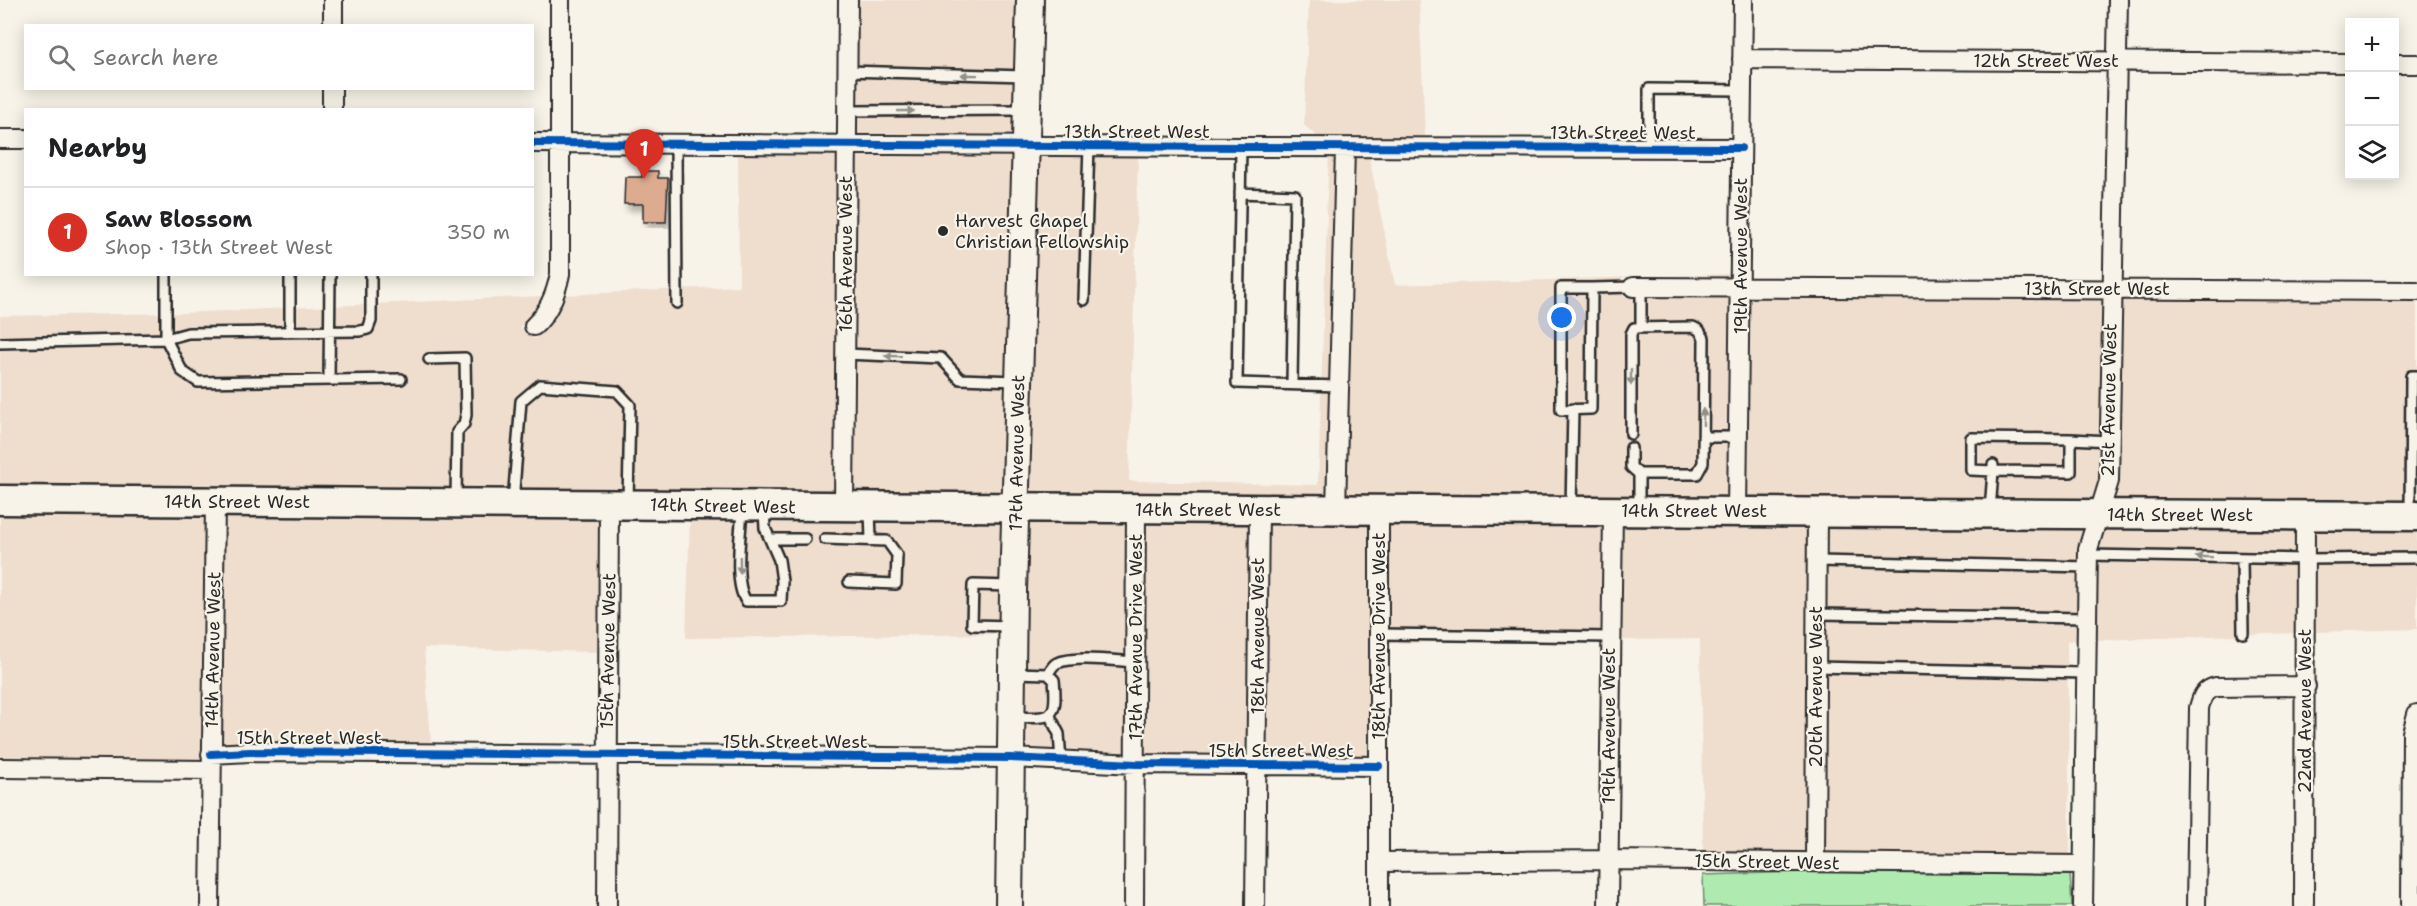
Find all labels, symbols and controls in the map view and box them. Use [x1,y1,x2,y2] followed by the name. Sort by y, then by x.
[2345,18,2399,180] map controls
[2345,18,2399,72] button: +
[24,24,534,90] search box
[45,41,78,74] icon: search
[93,43,219,72] text: Search here
[1973,49,2119,73] street label: 12th Street West
[959,70,978,80] one-way arrow
[2345,72,2399,126] button: −
[896,106,915,116] one-way arrow
[1064,120,1210,144] street label: 13th Street West
[1550,121,1696,145] street label: 13th Street West
[2345,126,2399,180] button: layers
[48,130,147,165] text: Nearby
[624,130,664,179] pin: 1
[834,176,858,332] street label: 16th Avenue West
[1729,178,1753,334] street label: 19th Avenue West
[105,205,252,234] text: Saw Blossom
[955,209,1129,254] place label: Harvest Chapel Christian Fellowship
[63,219,72,245] text: 1
[446,219,510,245] text: 350 m
[936,224,950,238] marker: Harvest Chapel Christian Fellowship
[105,234,333,260] text: Shop · 13th Street West
[2024,277,2170,301] street label: 13th Street West
[1547,303,1576,332] your location
[2096,323,2122,477] street label: 21st Avenue West
[884,351,903,360] one-way arrow
[1626,368,1636,387] one-way arrow
[1004,374,1030,531] street label: 17th Avenue West
[1698,407,1708,426] one-way arrow
[164,490,310,514] street label: 14th Street West
[650,493,796,519] street label: 14th Street West
[1135,498,1281,522] street label: 14th Street West
[1621,499,1767,523] street label: 14th Street West
[2107,503,2253,527] street label: 14th Street West
[1367,532,1391,740] street label: 18th Avenue Drive West
[1124,534,1148,740] street label: 17th Avenue Drive West
[2195,552,2214,562] one-way arrow
[735,555,745,574] one-way arrow
[1246,557,1270,715] street label: 18th Avenue West
[200,571,226,729] street label: 14th Avenue West
[595,573,621,729] street label: 15th Avenue West
[1804,606,1828,768] street label: 20th Avenue West
[2293,628,2317,793] street label: 22nd Avenue West
[1597,648,1621,804] street label: 19th Avenue West
[236,726,382,750] street label: 15th Street West
[722,730,868,754] street label: 15th Street West
[1208,739,1354,763] street label: 15th Street West
[1694,849,1840,875] street label: 15th Street West

